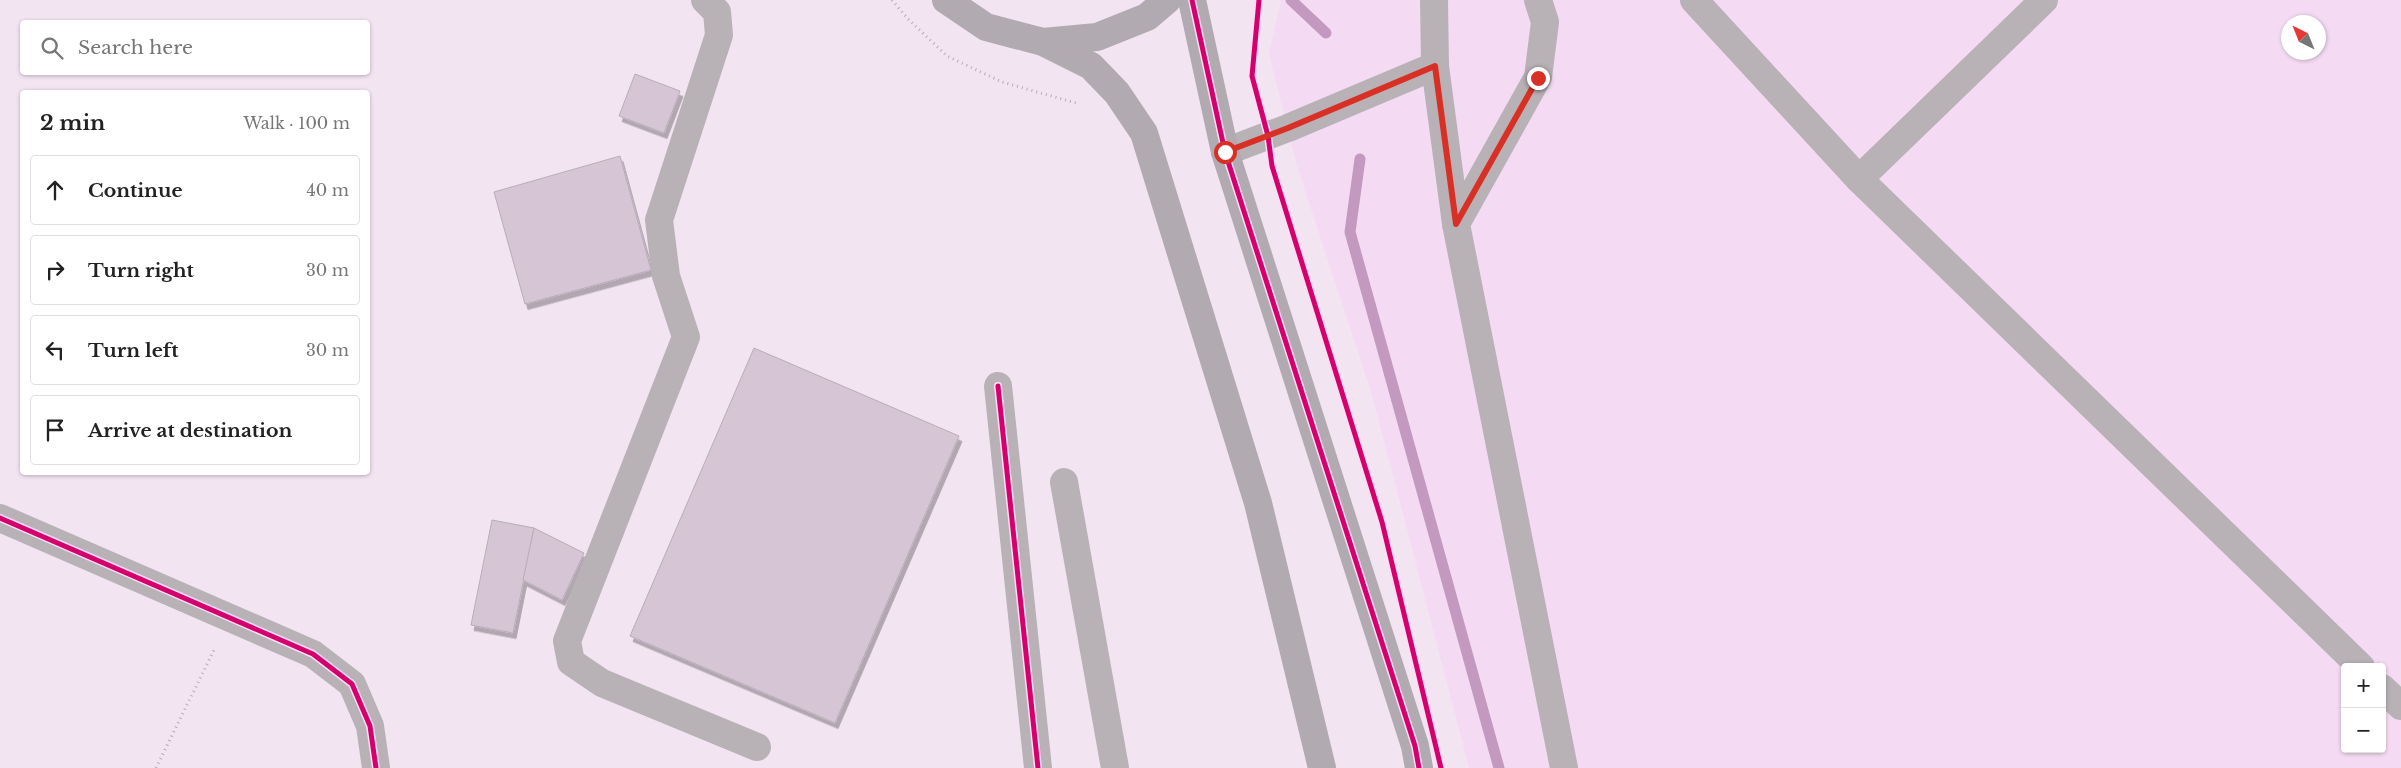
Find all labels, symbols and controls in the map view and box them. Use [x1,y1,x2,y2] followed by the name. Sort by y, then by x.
[2281,15,2326,60] north arrow
[20,20,370,75] search box
[38,34,66,62] icon: search
[78,36,193,59] text: Search here
[1527,67,1550,90] route end
[40,110,105,136] text: 2 min
[243,113,350,133] text: Walk · 100 m
[1214,141,1237,164] route start
[41,176,69,204] icon: ahead
[88,179,183,202] text: Continue
[306,180,349,200] text: 40 m
[41,256,69,284] icon: right
[88,259,194,282] text: Turn right
[306,260,349,280] text: 30 m
[41,336,69,364] icon: left
[88,339,179,362] text: Turn left
[306,340,349,360] text: 30 m
[41,416,69,444] icon: arrive
[88,419,292,442] text: Arrive at destination
[2341,663,2386,753] map controls
[2341,663,2386,708] button: +
[2341,708,2386,753] button: −

